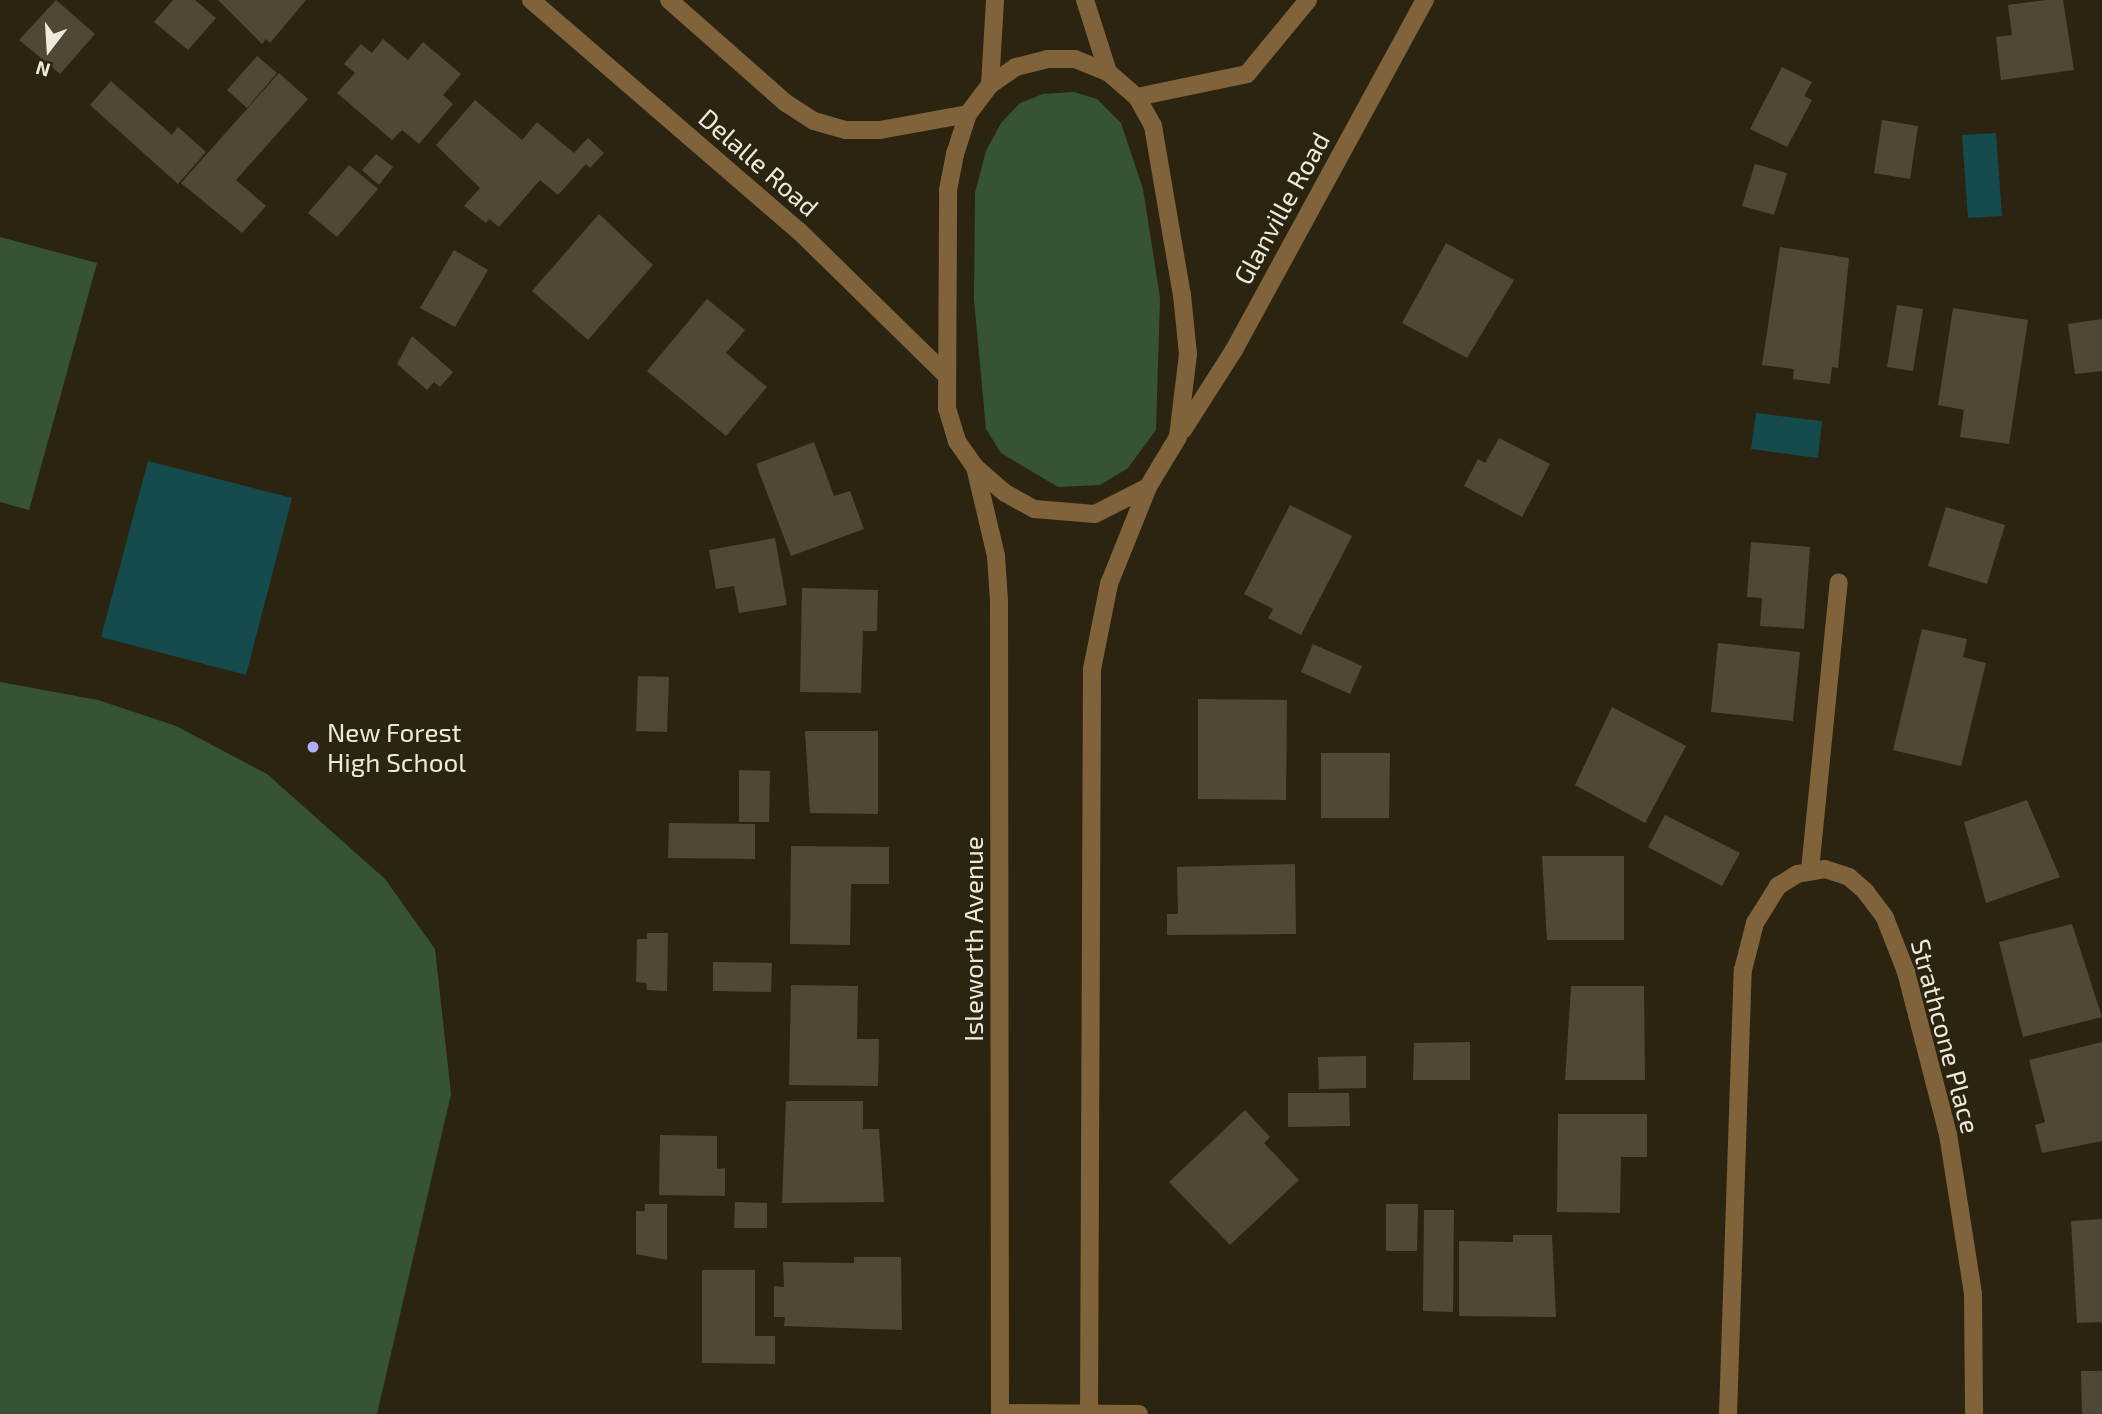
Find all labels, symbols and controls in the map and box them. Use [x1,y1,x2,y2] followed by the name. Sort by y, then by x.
[14,14,84,84] north arrow
[33,57,53,83] text: N
[693,102,825,222] street label: Delalle Road
[1226,127,1336,289] street label: Glanville Road
[327,716,466,778] place label: New Forest High School
[305,739,321,755] marker: New Forest High School
[957,836,989,1042] street label: Isleworth Avenue
[1905,935,1987,1137] street label: Strathcone Place

